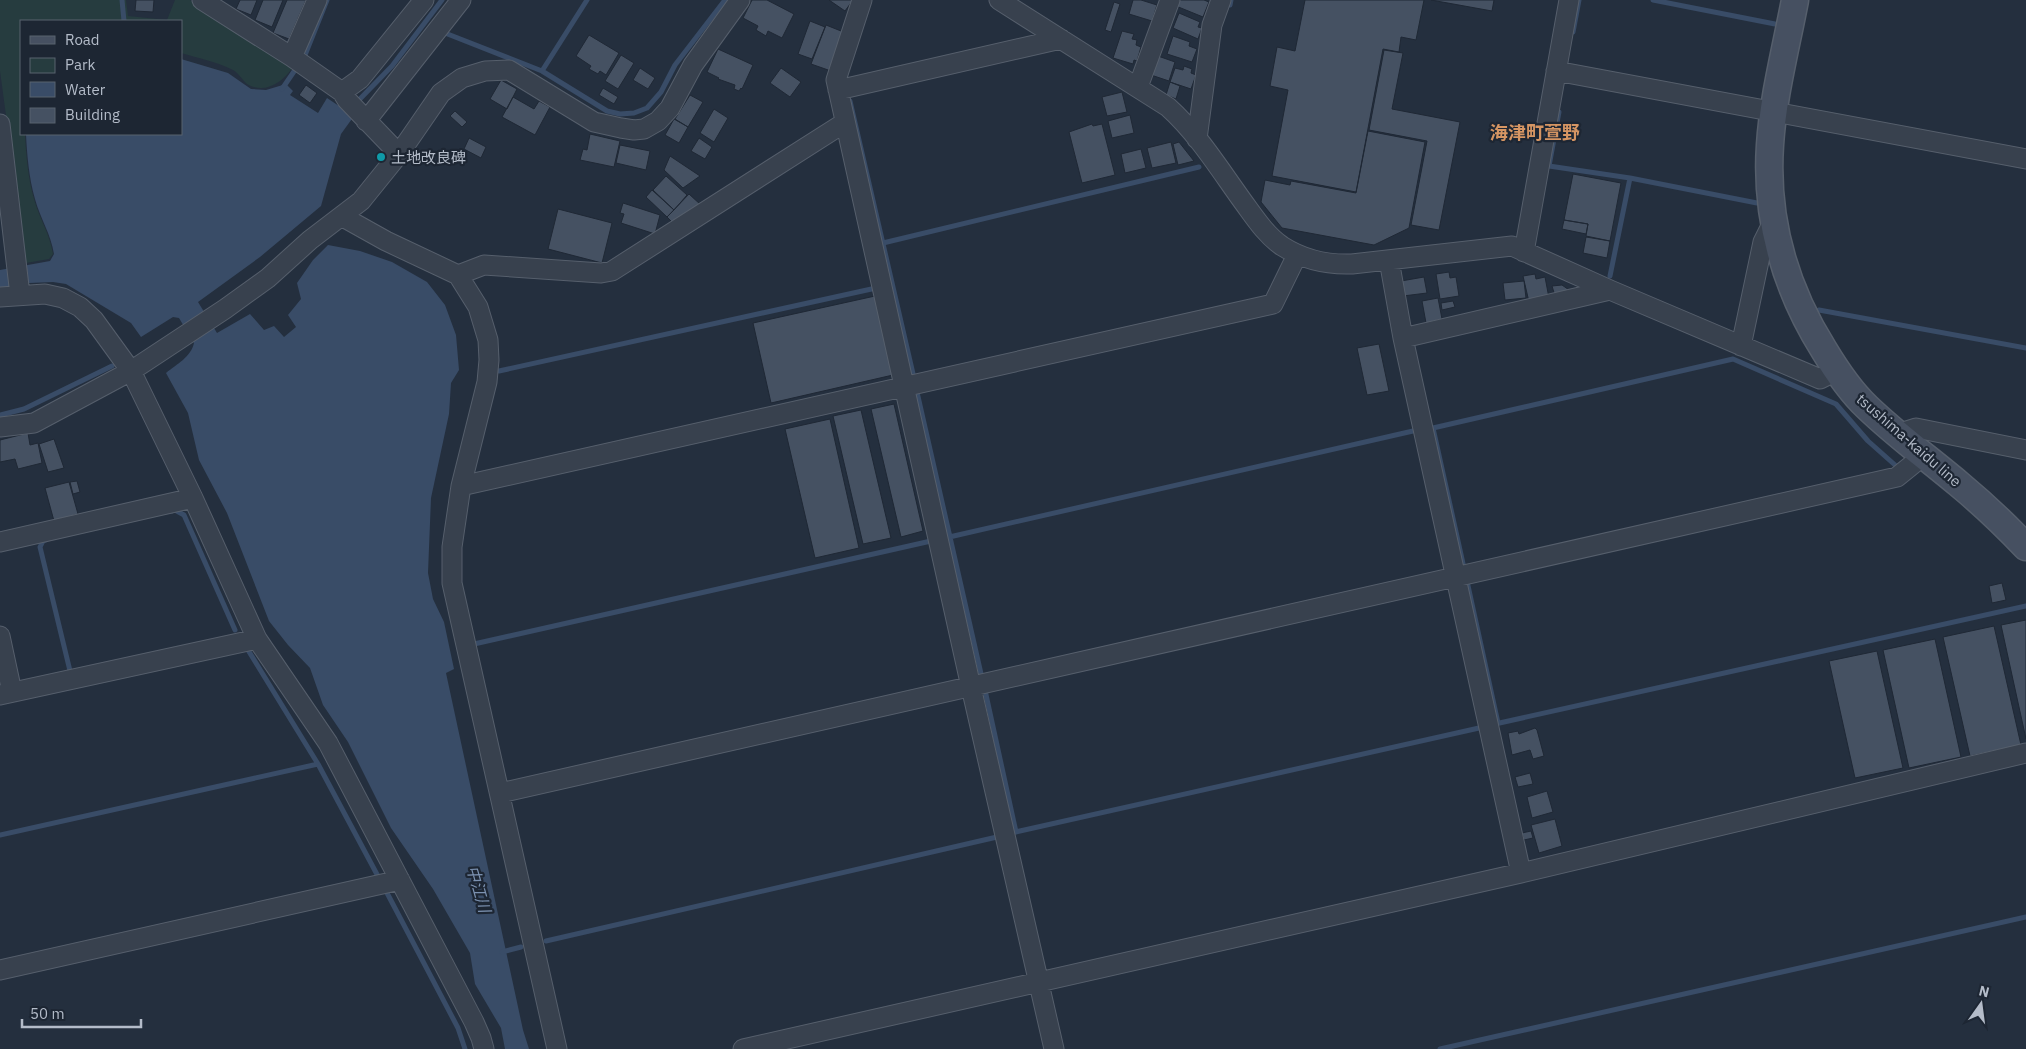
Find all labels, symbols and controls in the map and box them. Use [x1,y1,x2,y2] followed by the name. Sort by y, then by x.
[20,20,182,135] legend
[65,30,100,49] text: Road
[65,55,95,74] text: Park
[65,80,106,99] text: Water
[65,105,120,124] text: Building
[1490,121,1580,144] district label: 海津町萱野
[391,148,466,167] place label: 土地改良碑
[375,151,387,163] marker: 土地改良碑
[1853,389,1965,491] street label: tsushima-kaidu line
[463,863,496,917] water label: 中江川
[1956,979,2006,1029] north arrow
[1977,981,1991,1001] text: N
[22,996,141,1028] scale bar
[30,1004,65,1023] text: 50 m

